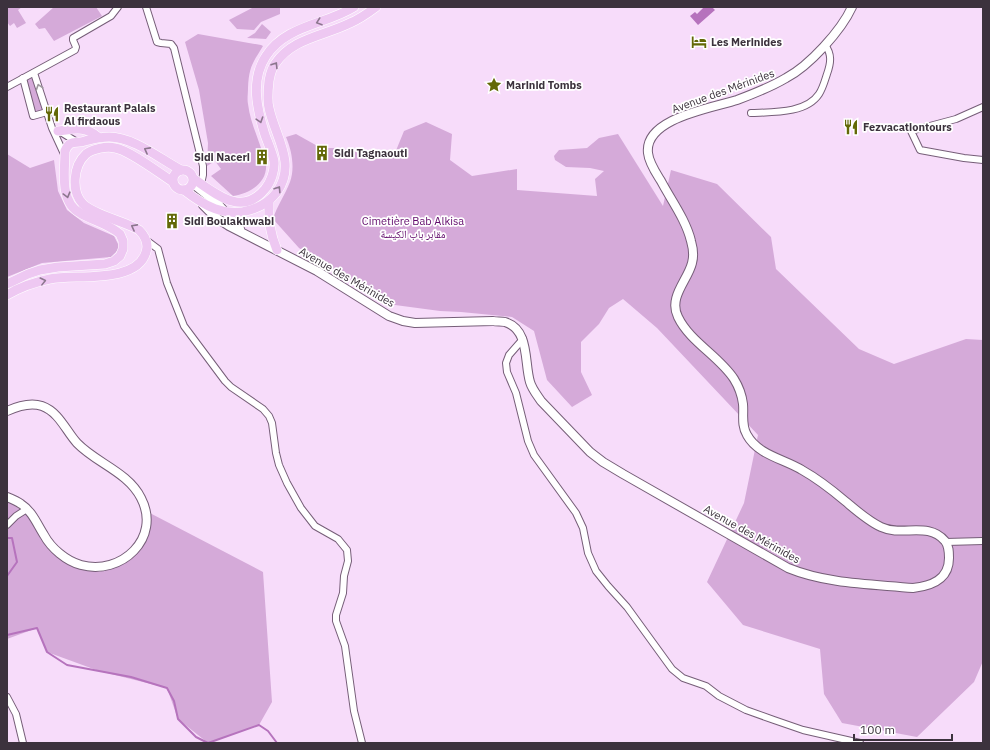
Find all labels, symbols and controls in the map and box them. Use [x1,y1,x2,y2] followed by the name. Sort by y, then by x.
[315,18,322,26] one-way arrow
[690,33,708,51] hotel icon: Les Merinides
[711,35,782,49] place label: Les Merinides
[271,62,278,69] one-way arrow
[670,66,776,116] street label: Avenue des Mérinides
[485,76,503,94] place icon: Marinid Tombs
[506,78,582,92] place label: Marinid Tombs
[35,84,44,91] one-way arrow
[64,101,156,128] place label: Restaurant Palais Al firdaous
[43,105,61,123] restaurant icon: Restaurant Palais Al firdaous
[256,116,264,123] one-way arrow
[842,118,860,136] restaurant icon: Fezvacationtours
[863,120,952,134] place label: Fezvacationtours
[313,144,331,162] building icon: Sidi Tagnaouti
[334,146,407,160] place label: Sidi Tagnaouti
[144,148,151,155] one-way arrow
[253,148,271,166] building icon: Sidi Naceri
[194,150,250,164] place label: Sidi Naceri
[273,186,281,193] one-way arrow
[62,191,71,198] one-way arrow
[163,212,181,230] building icon: Sidi Boulakhwabi
[184,214,274,228] place label: Sidi Boulakhwabi
[362,214,464,241] park label: Cimetière Bab Alkisa مقابر باب الكيسة
[130,224,138,232] one-way arrow
[297,244,397,310] street label: Avenue des Mérinides
[40,277,46,285] one-way arrow
[701,502,803,566] street label: Avenue des Mérinides
[854,716,952,742] scale bar
[860,722,895,737] text: 100 m

